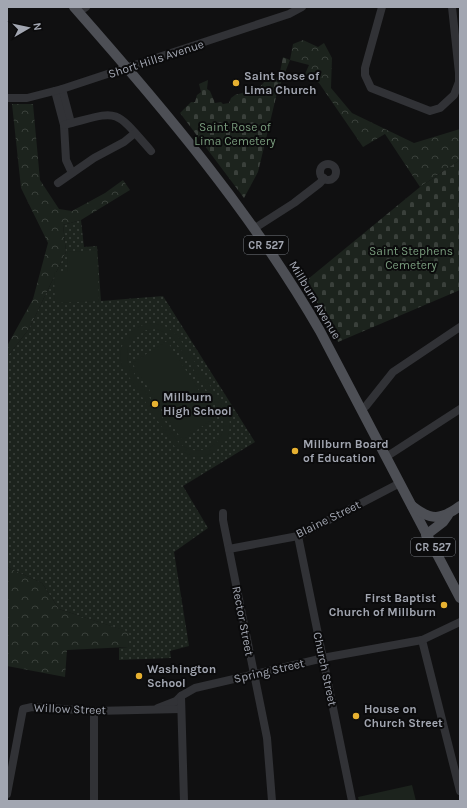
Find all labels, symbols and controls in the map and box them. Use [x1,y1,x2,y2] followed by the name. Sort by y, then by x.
[8,8,48,48] north arrow
[30,22,44,31] text: N
[106,37,206,81] street label: Short Hills Avenue
[244,69,320,97] place label: Saint Rose of Lima Church
[231,78,241,88] marker: Saint Rose of Lima Church
[194,120,276,148] park label: Saint Rose of Lima Cemetery
[244,236,288,254] road number: CR 527
[369,244,453,272] park label: Saint Stephens Cemetery
[286,258,344,342] street label: Millburn Avenue
[163,390,232,418] place label: Millburn High School
[150,399,160,409] marker: Millburn High School
[303,437,389,465] place label: Millburn Board of Education
[290,446,300,456] marker: Millburn Board of Education
[293,497,363,541] street label: Blaine Street
[411,538,455,556] road number: CR 527
[229,585,257,658] street label: Rector Street
[329,591,436,619] place label: First Baptist Church of Millburn
[439,600,449,610] marker: First Baptist Church of Millburn
[310,631,340,708] street label: Church Street
[232,656,306,686] street label: Spring Street
[147,662,216,690] place label: Washington School
[134,671,144,681] marker: Washington School
[34,701,107,717] street label: Willow Street
[364,702,443,730] place label: House on Church Street
[351,711,361,721] marker: House on Church Street

